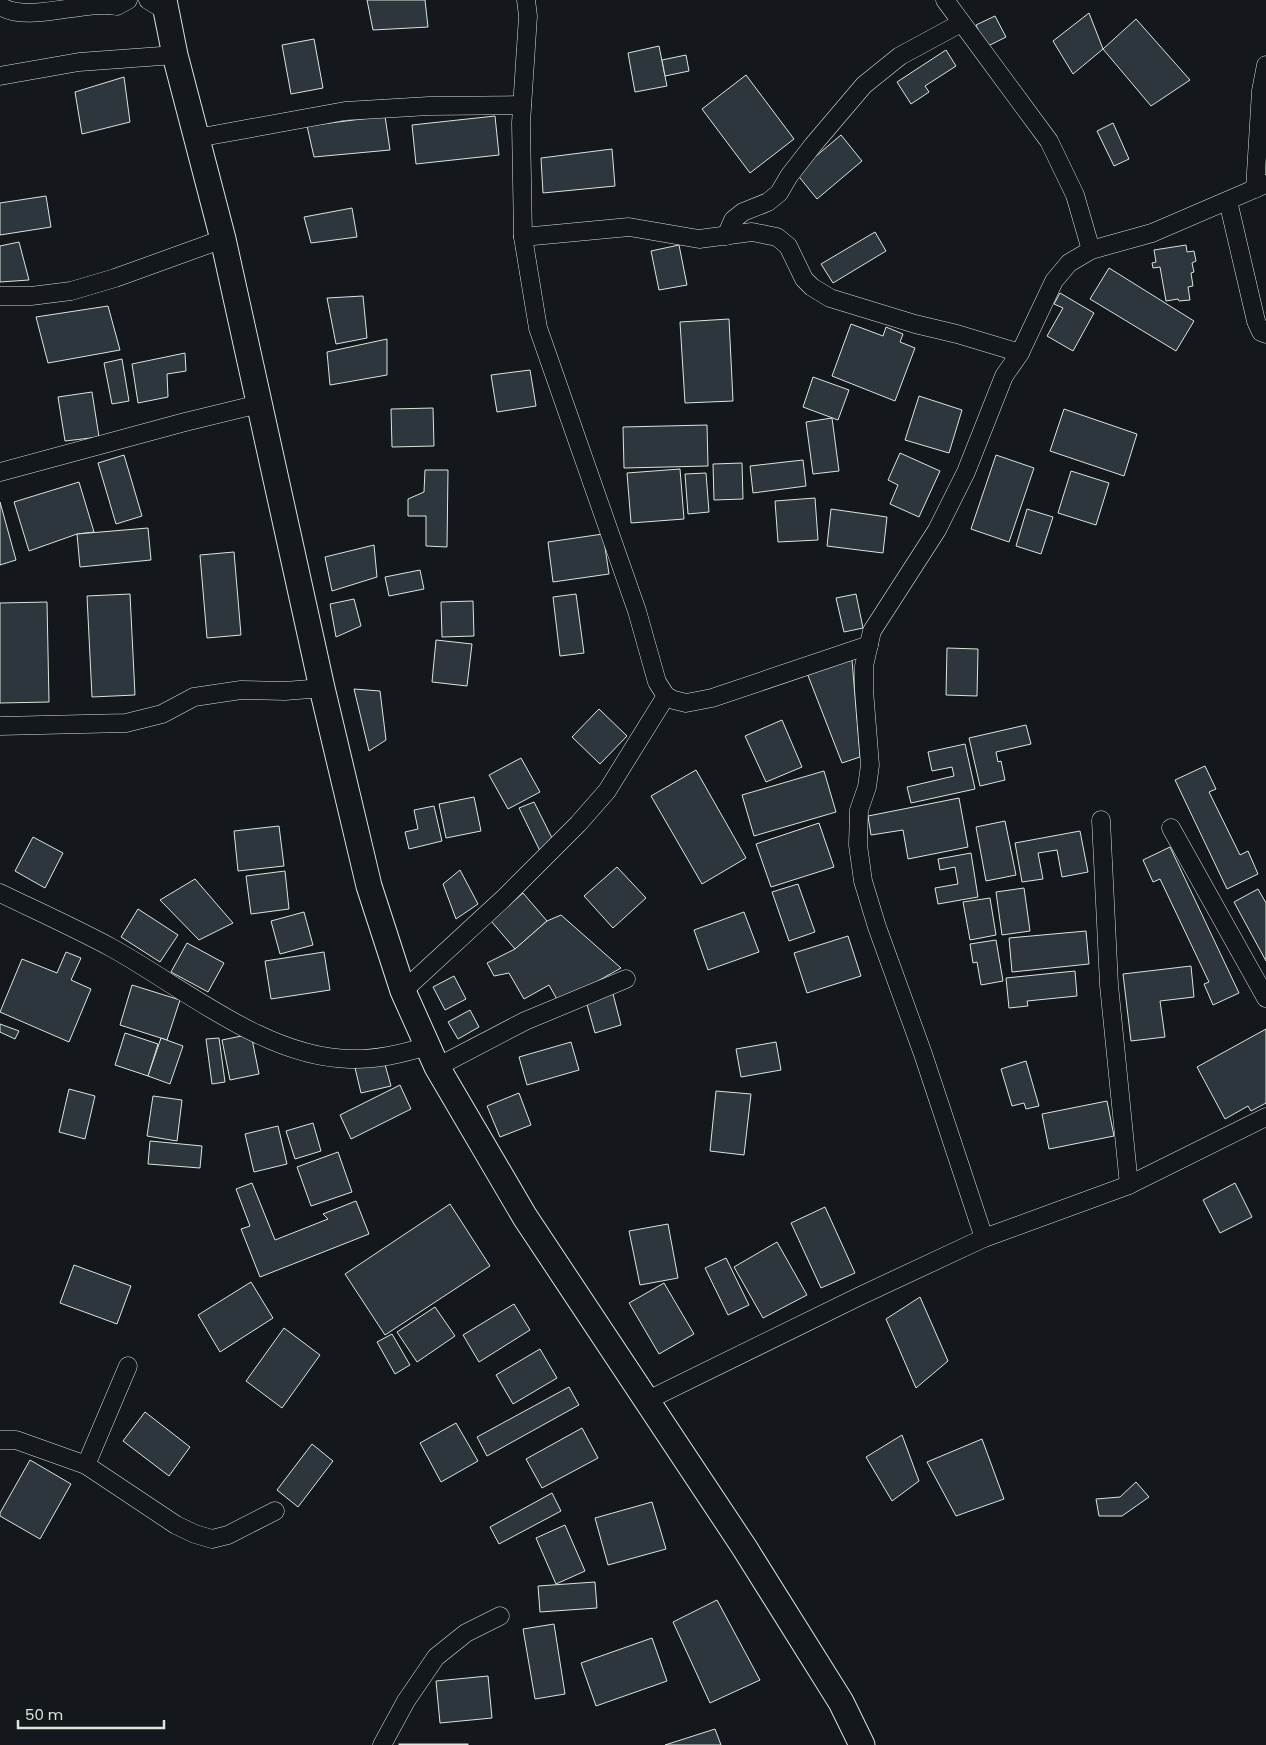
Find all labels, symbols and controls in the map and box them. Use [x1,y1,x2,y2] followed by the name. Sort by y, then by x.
[18,1698,164,1730] scale bar
[25,1704,63,1725] text: 50 m

